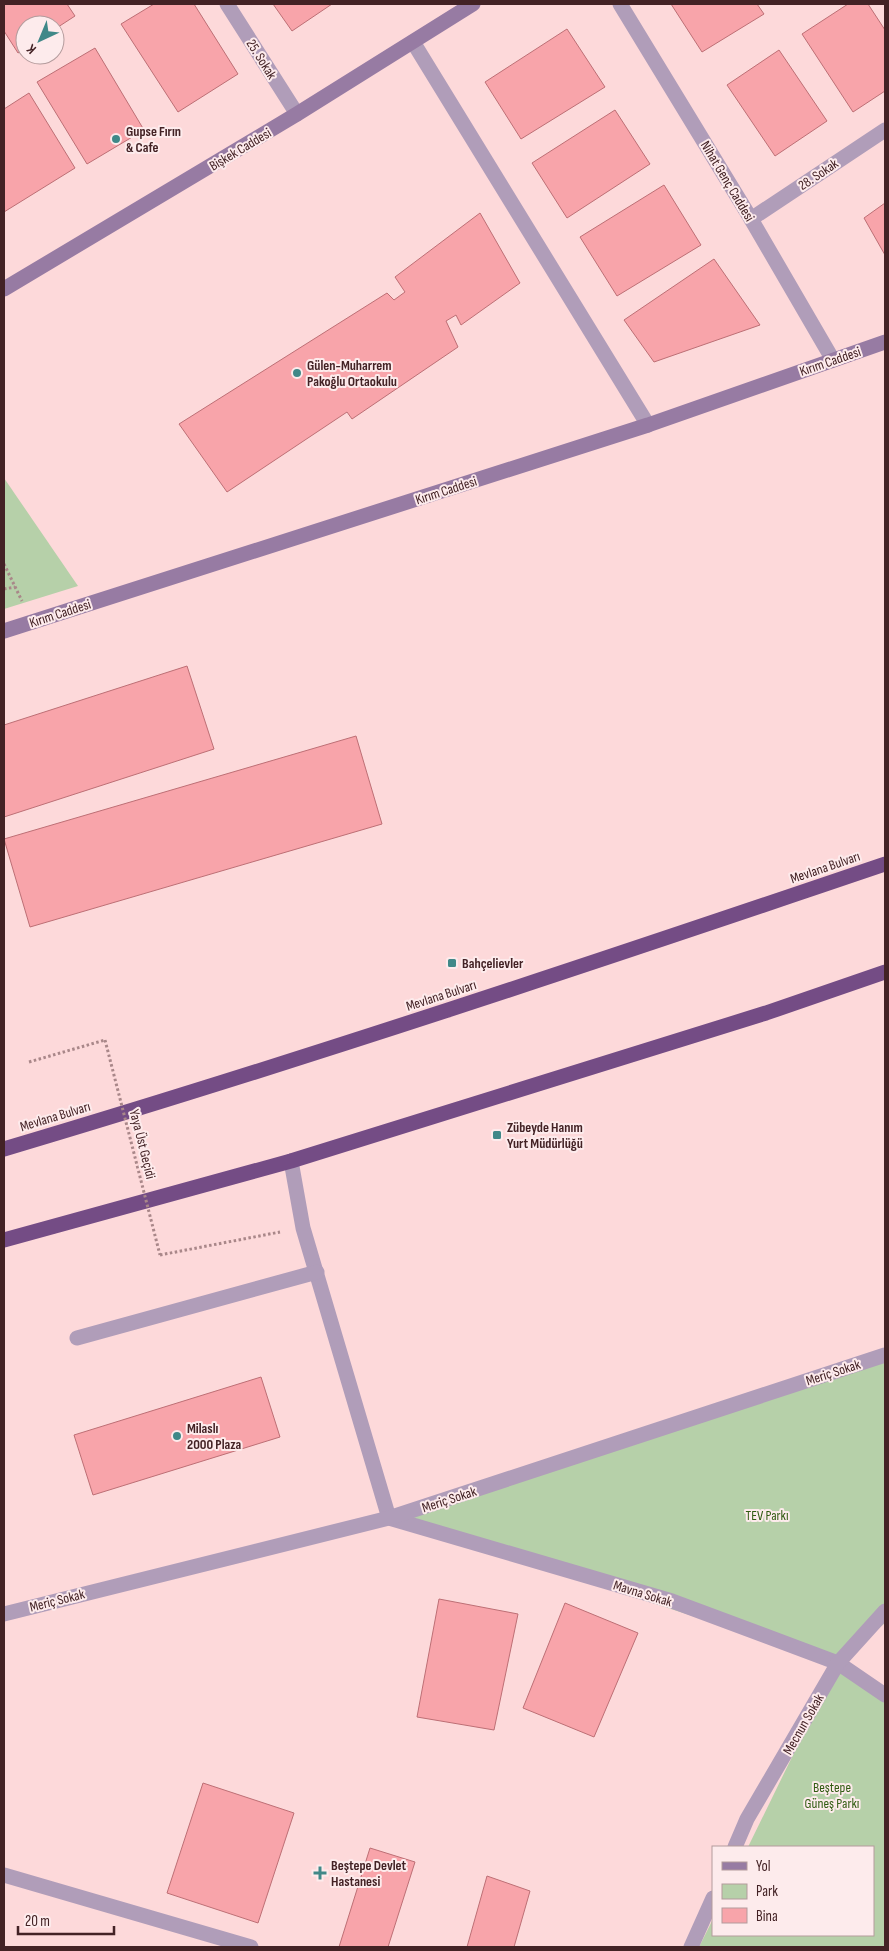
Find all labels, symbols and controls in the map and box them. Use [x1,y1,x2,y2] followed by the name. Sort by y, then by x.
[15,15,65,65] north arrow
[243,36,281,83] street label: 25. Sokak
[23,40,40,58] text: K
[126,123,181,156] place label: Gupse Fırın & Cafe
[206,124,274,174] street label: Bişkek Caddesi
[110,133,122,145] marker: Gupse Fırın & Cafe
[697,138,758,225] street label: Nihat Genç Caddesi
[795,155,842,194] street label: 28. Sokak
[797,343,863,380] street label: Kırım Caddesi
[307,357,397,390] place label: Gülen-Muharrem Pakoğlu Ortaokulu
[291,367,303,379] marker: Gülen-Muharrem Pakoğlu Ortaokulu
[413,473,479,508] street label: Kırım Caddesi
[27,596,93,631] street label: Kırım Caddesi
[788,848,862,887] street label: Mevlana Bulvarı
[462,955,524,972] place label: Bahçelievler
[446,957,458,969] marker: Bahçelievler
[404,976,478,1015] street label: Mevlana Bulvarı
[18,1098,92,1135] street label: Mevlana Bulvarı
[126,1108,159,1181] street label: Yaya Üst Geçidi
[507,1119,583,1152] place label: Zübeyde Hanım Yurt Müdürlüğü
[491,1129,503,1141] marker: Zübeyde Hanım Yurt Müdürlüğü
[804,1355,863,1389] street label: Meriç Sokak
[187,1420,242,1453] place label: Milaslı 2000 Plaza
[171,1430,183,1442] marker: Milaslı 2000 Plaza
[420,1482,479,1516] street label: Meriç Sokak
[745,1507,789,1524] park label: TEV Parkı
[611,1577,675,1611] street label: Mavna Sokak
[28,1585,87,1616] street label: Meriç Sokak
[779,1690,828,1758] street label: Mecnun Sokak
[805,1779,859,1812] park label: Beştepe Güneş Parkı
[712,1846,874,1936] legend
[331,1857,407,1890] place label: Beştepe Devlet Hastanesi
[756,1857,771,1876] text: Yol
[313,1866,327,1880] marker: Beştepe Devlet Hastanesi
[756,1882,778,1901] text: Park
[18,1904,114,1936] scale bar
[756,1907,778,1926] text: Bina
[25,1912,50,1931] text: 20 m

